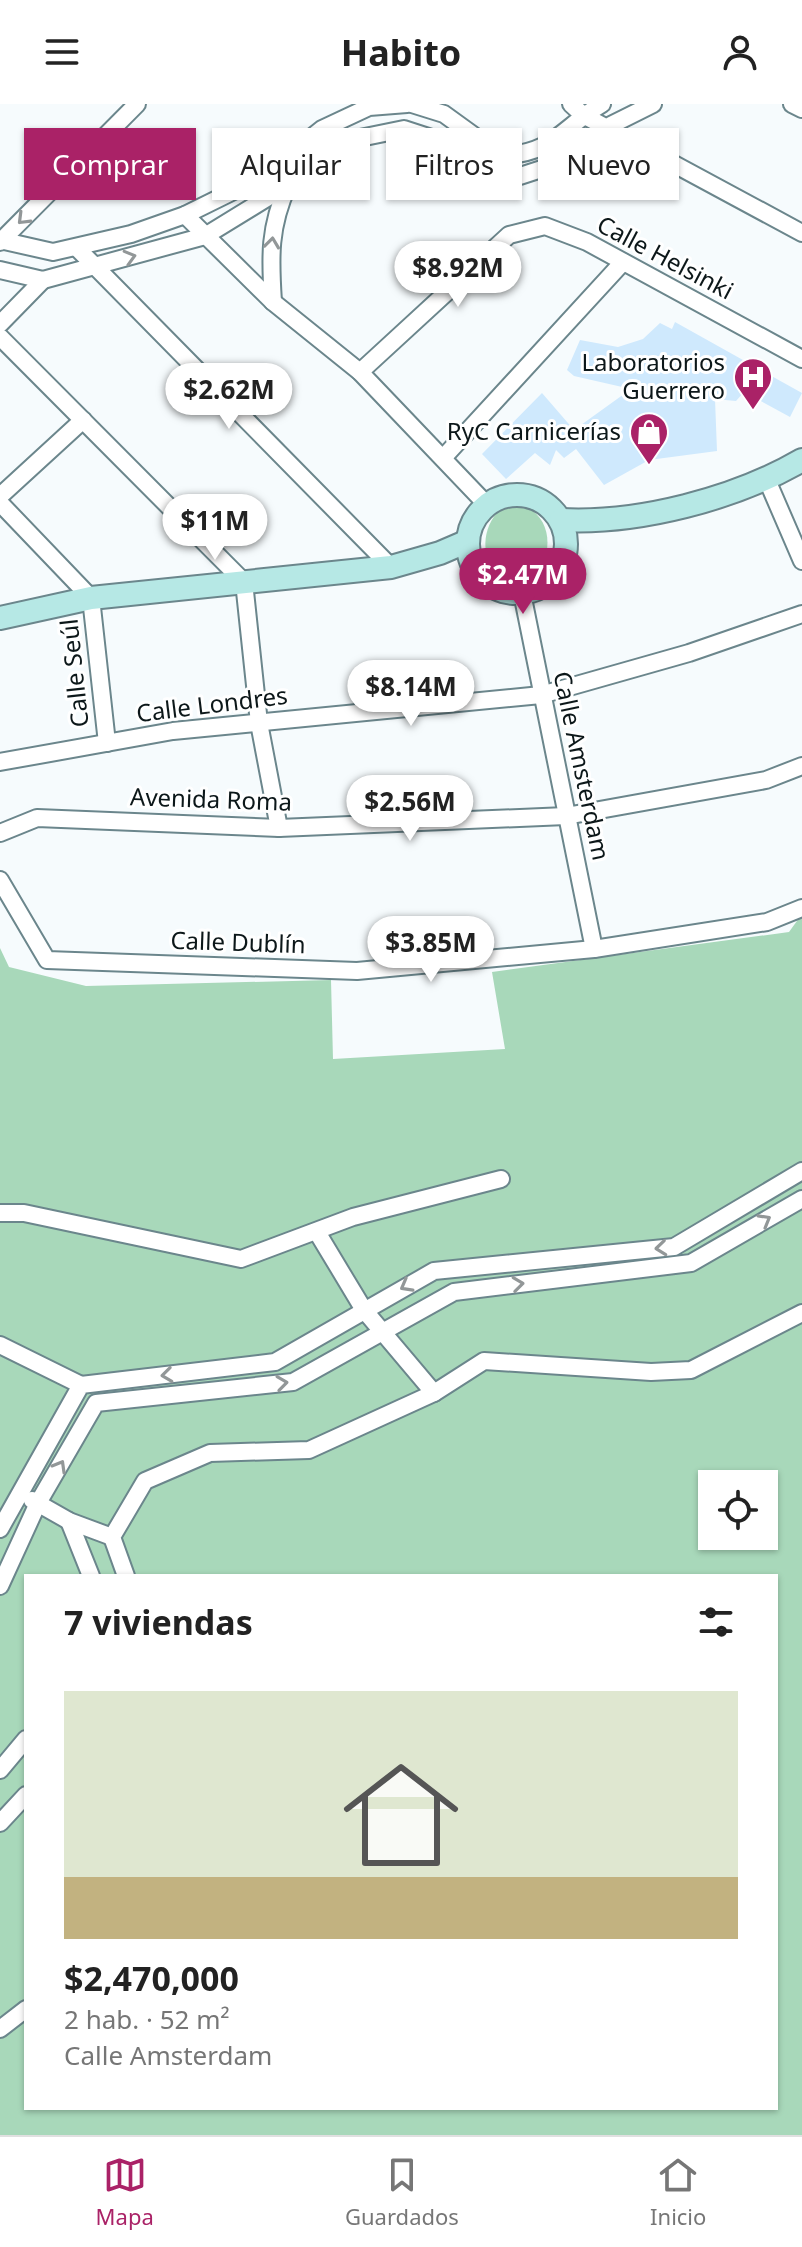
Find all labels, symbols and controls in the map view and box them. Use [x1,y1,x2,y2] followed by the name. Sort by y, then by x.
[341,28,461,77] text: Habito
[40,30,84,74] icon: menu
[718,30,762,74] icon: person
[24,128,196,200] chip: Comprar
[212,128,370,200] chip: Alquilar
[386,128,522,200] chip: Filtros
[538,128,679,200] chip: Nuevo
[592,207,740,306] street label: Calle Helsinki
[18,210,32,224] one-way arrow
[263,236,280,249] one-way arrow
[393,241,523,309] pin: $8.92M
[412,249,504,285] text: $8.92M
[122,250,136,266] one-way arrow
[581,345,725,406] place label: Laboratorios Guerrero
[732,356,774,411] hospital icon: Laboratorios Guerrero
[164,363,294,431] pin: $2.62M
[183,371,275,407] text: $2.62M
[628,411,670,466] shop icon: RyC Carnicerías
[447,414,621,447] place label: RyC Carnicerías
[168,494,262,562] pin: $11M
[180,502,250,538] text: $11M
[458,548,588,616] pin: $2.47M
[477,556,569,592] text: $2.47M
[51,617,96,729] street label: Calle Seúl
[346,660,476,728] pin: $8.14M
[365,668,457,704] text: $8.14M
[546,668,619,863] street label: Calle Amsterdam
[134,678,289,729] street label: Calle Londres
[345,775,475,843] pin: $2.56M
[130,779,293,818] street label: Avenida Roma
[364,783,456,819] text: $2.56M
[366,916,496,984] pin: $3.85M
[170,923,306,960] street label: Calle Dublín
[385,924,477,960] text: $3.85M
[756,1214,771,1230] one-way arrow
[654,1240,667,1257] one-way arrow
[511,1276,525,1293] one-way arrow
[400,1277,414,1292] one-way arrow
[160,1366,173,1383] one-way arrow
[275,1375,288,1392] one-way arrow
[50,1460,66,1475] one-way arrow
[698,1470,778,1550] map controls
[698,1470,778,1550] button: locate
[64,1599,253,1645] text: 7 viviendas
[694,1600,738,1644] icon: filters
[329,1743,473,1887] icon: home
[64,1955,239,2001] text: $2,470,000
[64,2001,230,2037] text: 2 hab. · 52 m²
[64,2037,272,2073] text: Calle Amsterdam
[96,2153,154,2231] tab: Mapa
[345,2153,459,2231] tab: Guardados
[650,2153,706,2231] tab: Inicio

